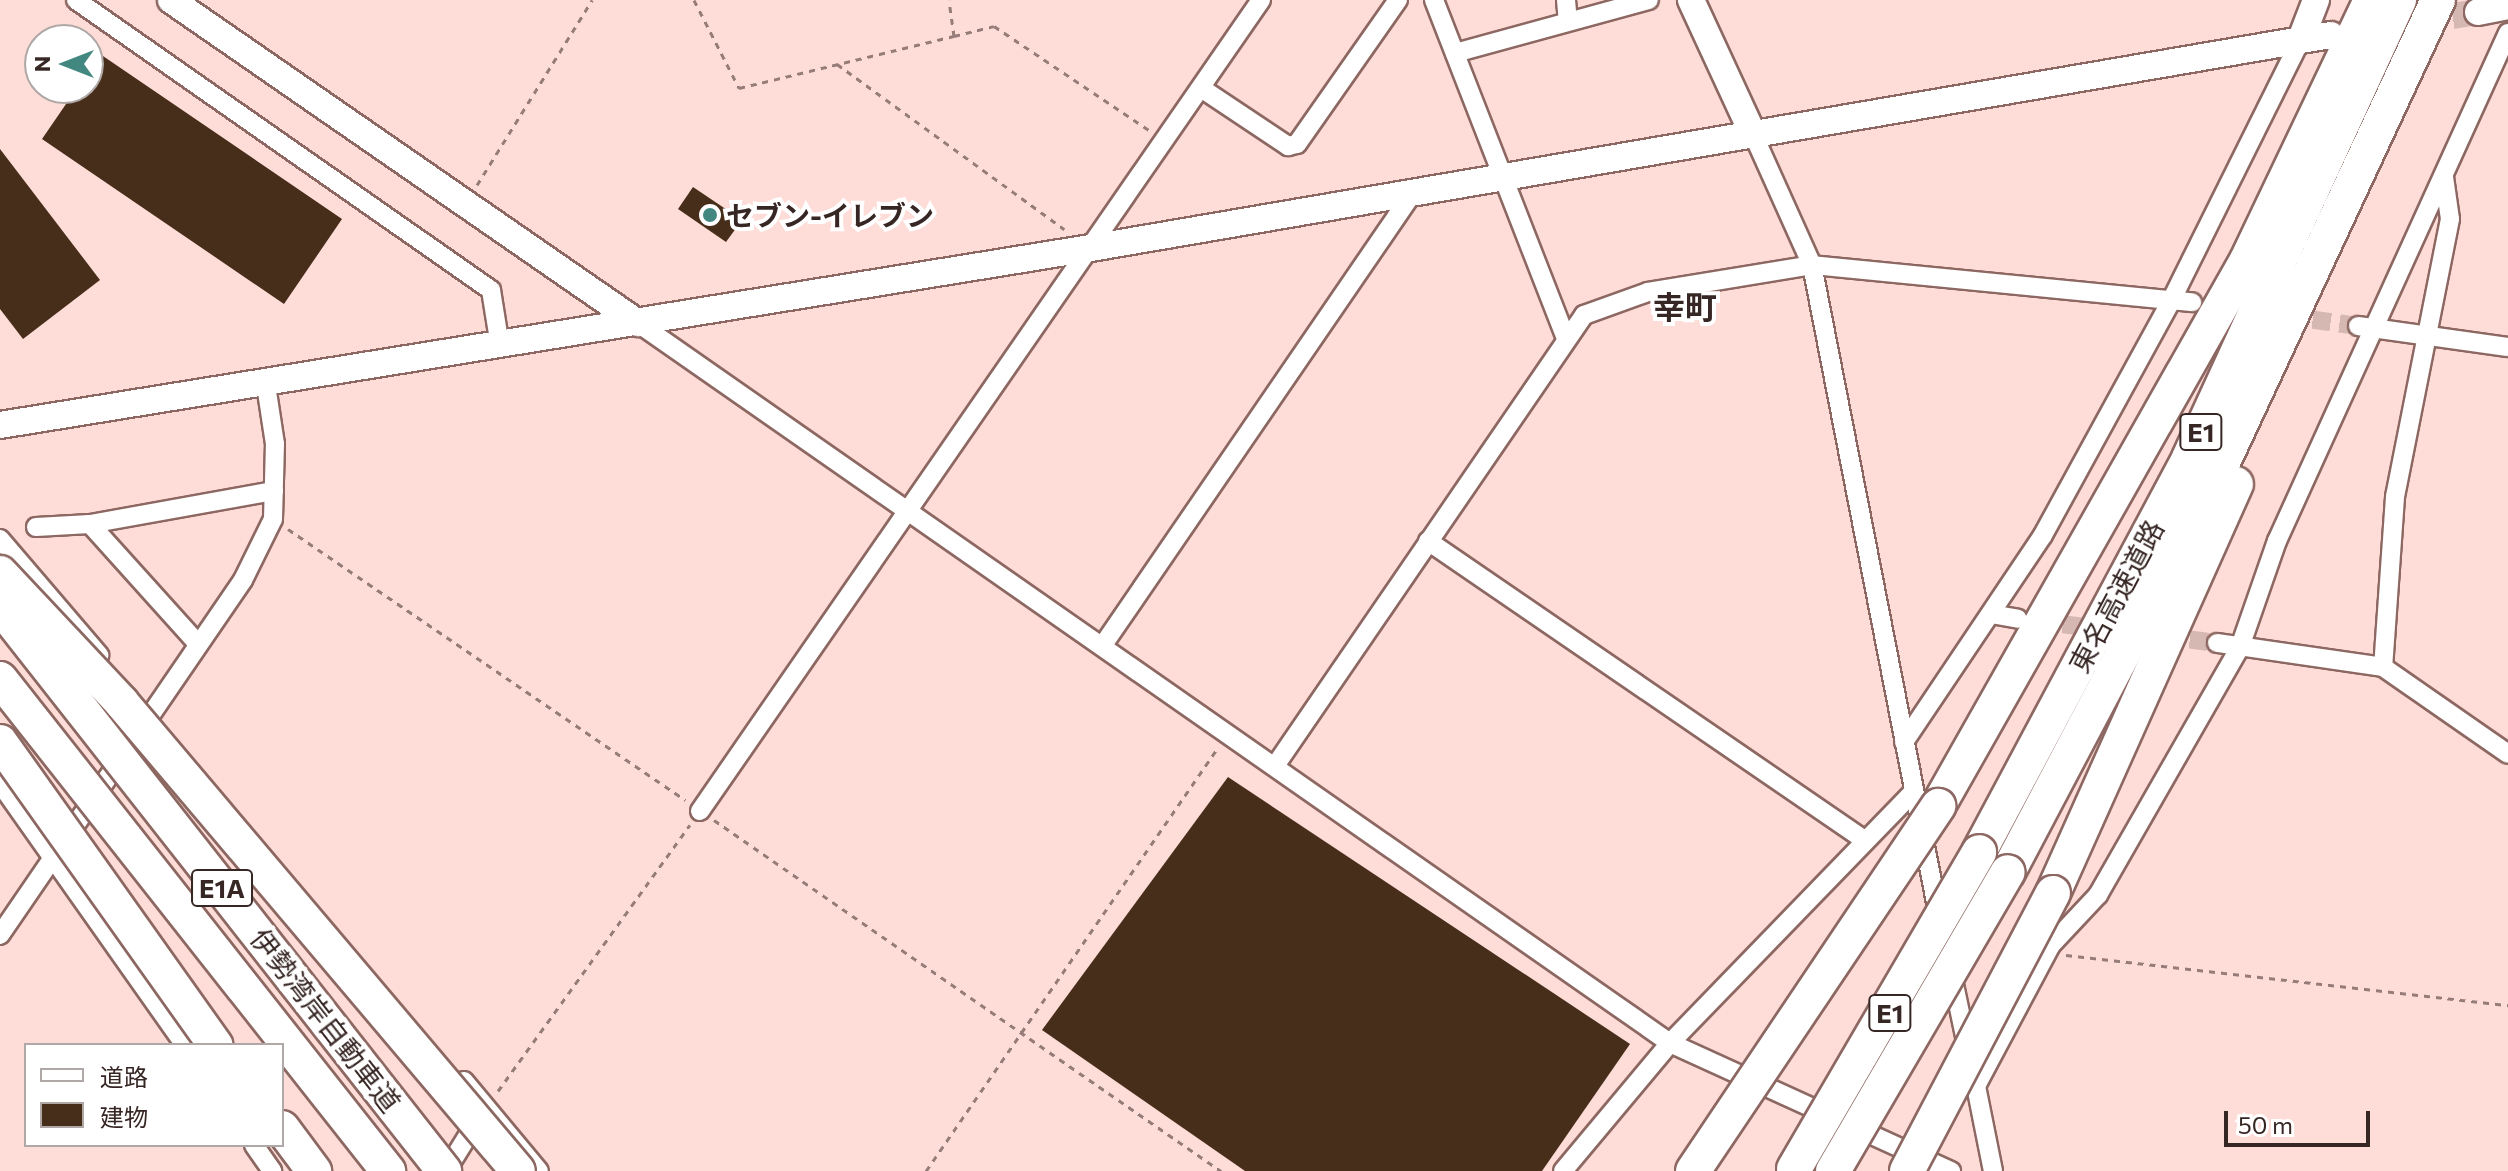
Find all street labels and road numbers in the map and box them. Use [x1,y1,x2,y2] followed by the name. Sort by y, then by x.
[2179,410,2223,454] road number: E1
[2062,514,2170,678] street label: 東名高速道路
[190,866,254,910] road number: E1A
[244,921,408,1119] street label: 伊勢湾岸自動車道
[1868,991,1912,1035] road number: E1

